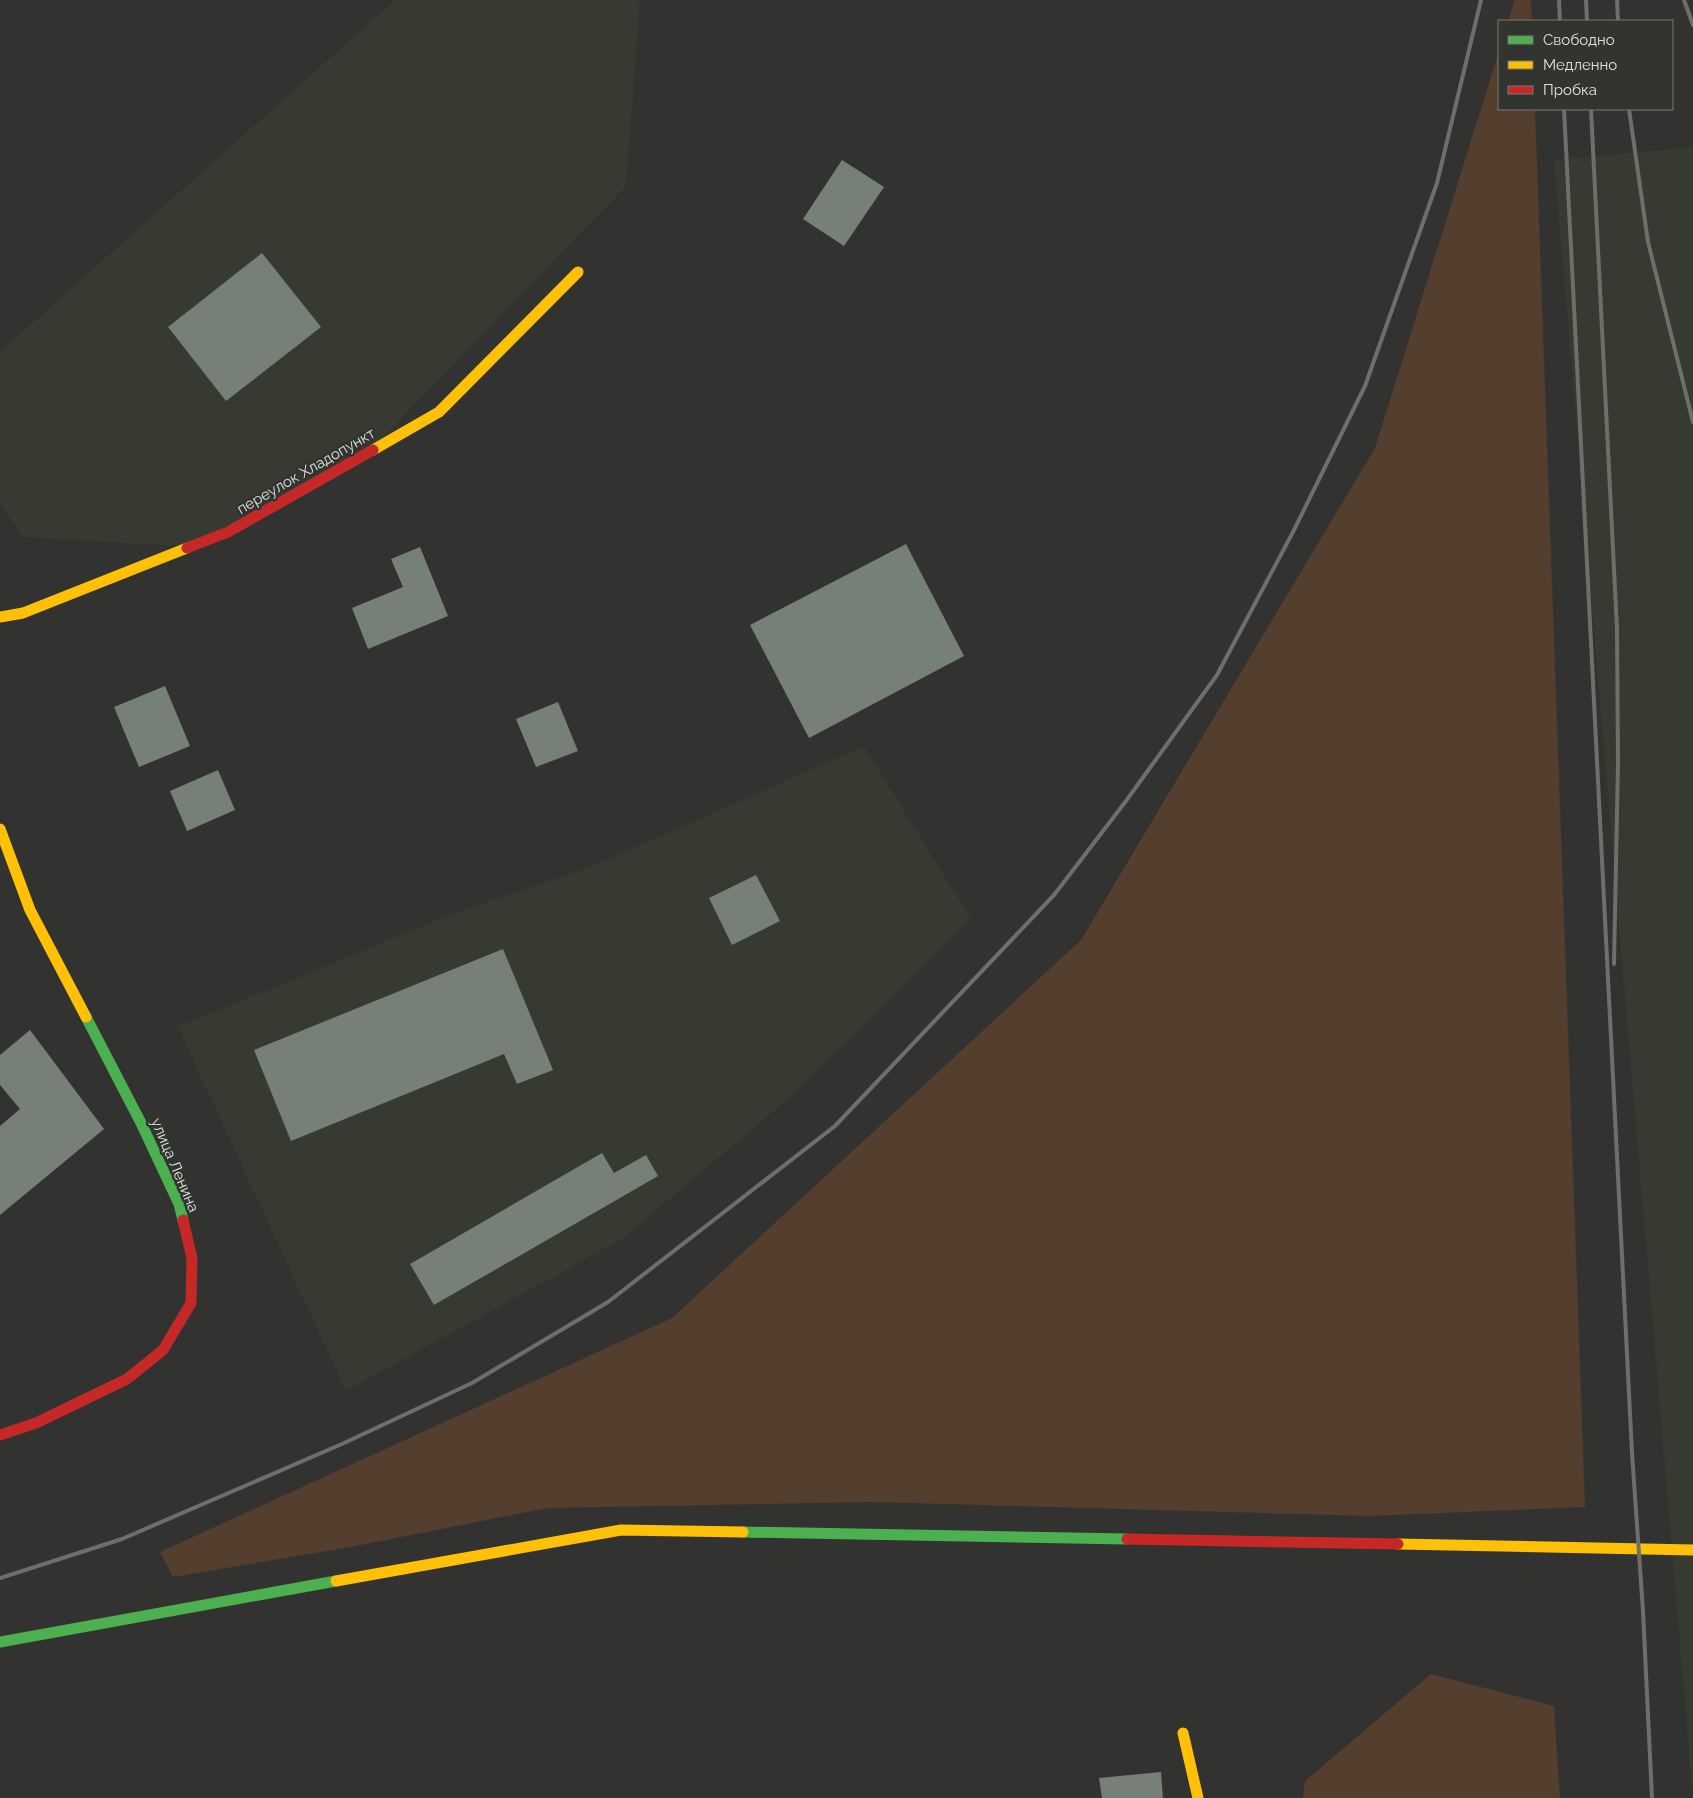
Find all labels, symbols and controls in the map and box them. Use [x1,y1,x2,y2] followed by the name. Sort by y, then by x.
[1498,20,1673,110] legend
[1543,31,1615,49] text: Свободно
[1543,56,1617,74] text: Медленно
[1543,81,1597,99] text: Пробка
[234,424,378,518] street label: переулок Хладопункт
[147,1115,203,1215] street label: улица Ленина

